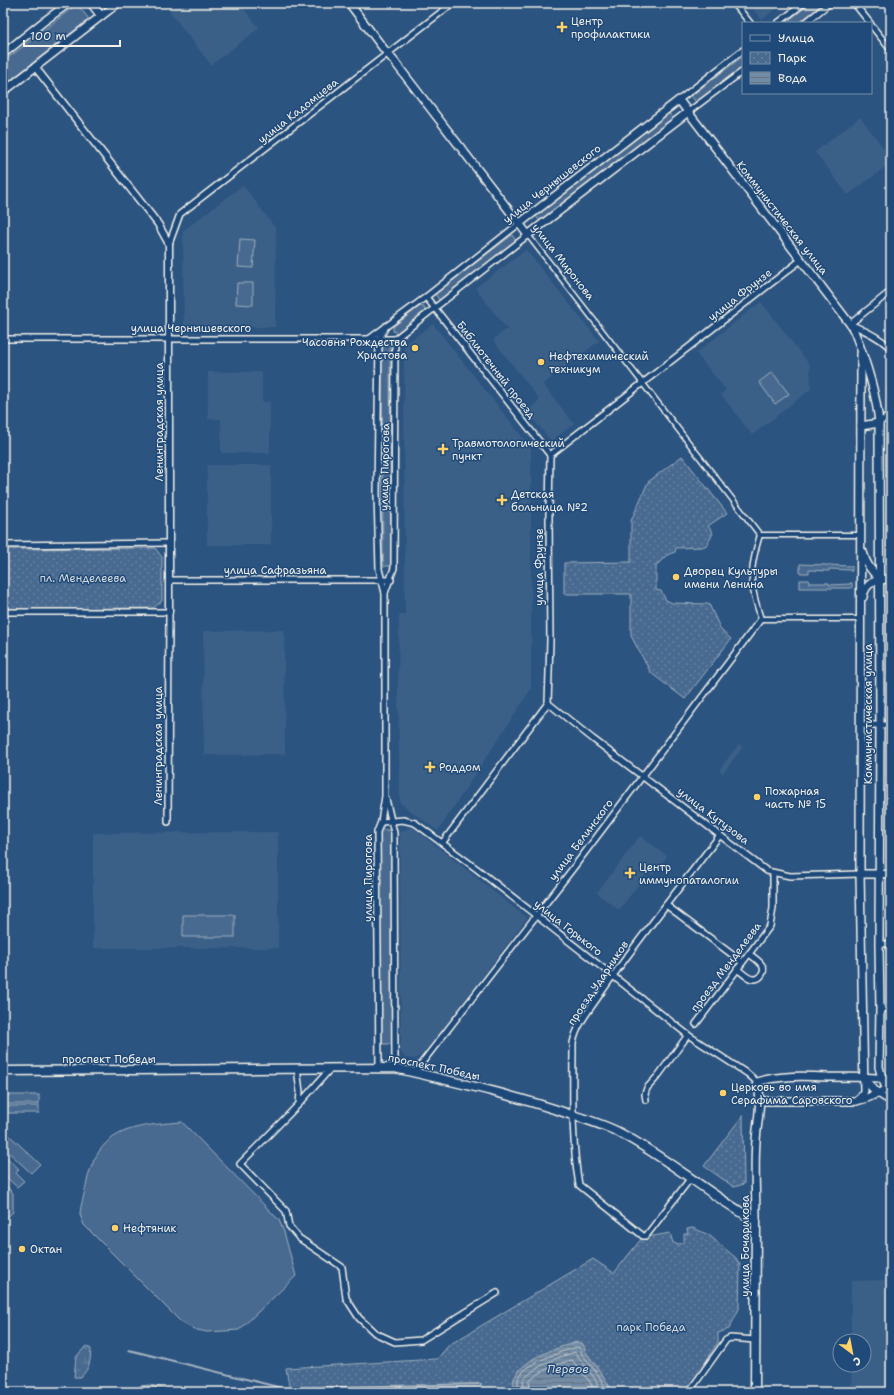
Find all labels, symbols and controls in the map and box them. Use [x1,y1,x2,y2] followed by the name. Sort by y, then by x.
[571,14,650,42] place label: Центр профилактики
[556,21,568,33] marker: Центр профилактики
[24,22,120,48] scale bar
[742,22,872,94] legend
[30,28,66,44] text: 100 m
[778,30,815,46] text: Улица
[778,50,807,66] text: Парк
[778,70,807,86] text: Вода
[255,75,341,147] street label: улица Кадомцева
[500,141,604,227] street label: улица Чернышевского
[733,158,831,278] street label: Коммунистическая улица
[528,221,598,304] street label: улица Миронова
[705,265,775,325] street label: улица Фрунзе
[453,318,539,422] street label: Библиотечный проезд
[131,321,252,336] street label: улица Чернышевского
[302,335,407,363] place label: Часовня Рождества Христова
[410,343,420,353] marker: Часовня Рождества Христова
[549,349,649,377] place label: Нефтехимический техникум
[536,357,546,367] marker: Нефтехимический техникум
[152,362,167,482] street label: Ленинградская улица
[377,423,393,511] street label: улица Пирогова
[452,436,565,464] place label: Травмотологический пункт
[437,443,449,455] marker: Травмотологический пункт
[511,487,588,515] place label: Детская больница №2
[496,494,508,506] marker: Детская больница №2
[532,528,547,606] street label: улица Фрунзе
[224,563,326,578] street label: улица Сафразьяна
[684,564,778,592] place label: Дворец Культуры имени Ленина
[40,571,126,586] park label: пл. Менделеева
[671,572,681,582] marker: Дворец Культуры имени Ленина
[861,644,876,784] street label: Коммунистическая улица
[151,686,166,806] street label: Ленинградская улица
[439,760,481,775] place label: Роддом
[424,761,436,773] marker: Роддом
[674,784,752,848] street label: улица Кутузова
[765,784,826,812] place label: Пожарная часть № 15
[752,792,762,802] marker: Пожарная часть № 15
[545,796,617,884] street label: улица Белинского
[361,834,376,922] street label: улица Пирогова
[639,860,739,888] place label: Центр иммунопаталогии
[624,867,636,879] marker: Центр иммунопаталогии
[531,897,606,960] street label: улица Горького
[687,919,765,1015] street label: проезд Менделеева
[564,938,632,1028] street label: проезд Ударников
[387,1050,481,1084] street label: проспект Победы
[62,1052,156,1067] street label: проспект Победы
[731,1080,853,1108] place label: Церковь во имя Серафима Саровского
[718,1088,728,1098] marker: Церковь во имя Серафима Саровского
[738,1195,753,1297] street label: улица Бочарикова
[123,1221,177,1236] place label: Нефтяник
[110,1223,120,1233] marker: Нефтяник
[30,1242,62,1257] place label: Октан
[17,1244,27,1254] marker: Октан
[616,1320,686,1335] park label: парк Победa
[832,1333,872,1373] north arrow
[850,1353,864,1369] text: С
[547,1361,589,1377] water label: Первое

